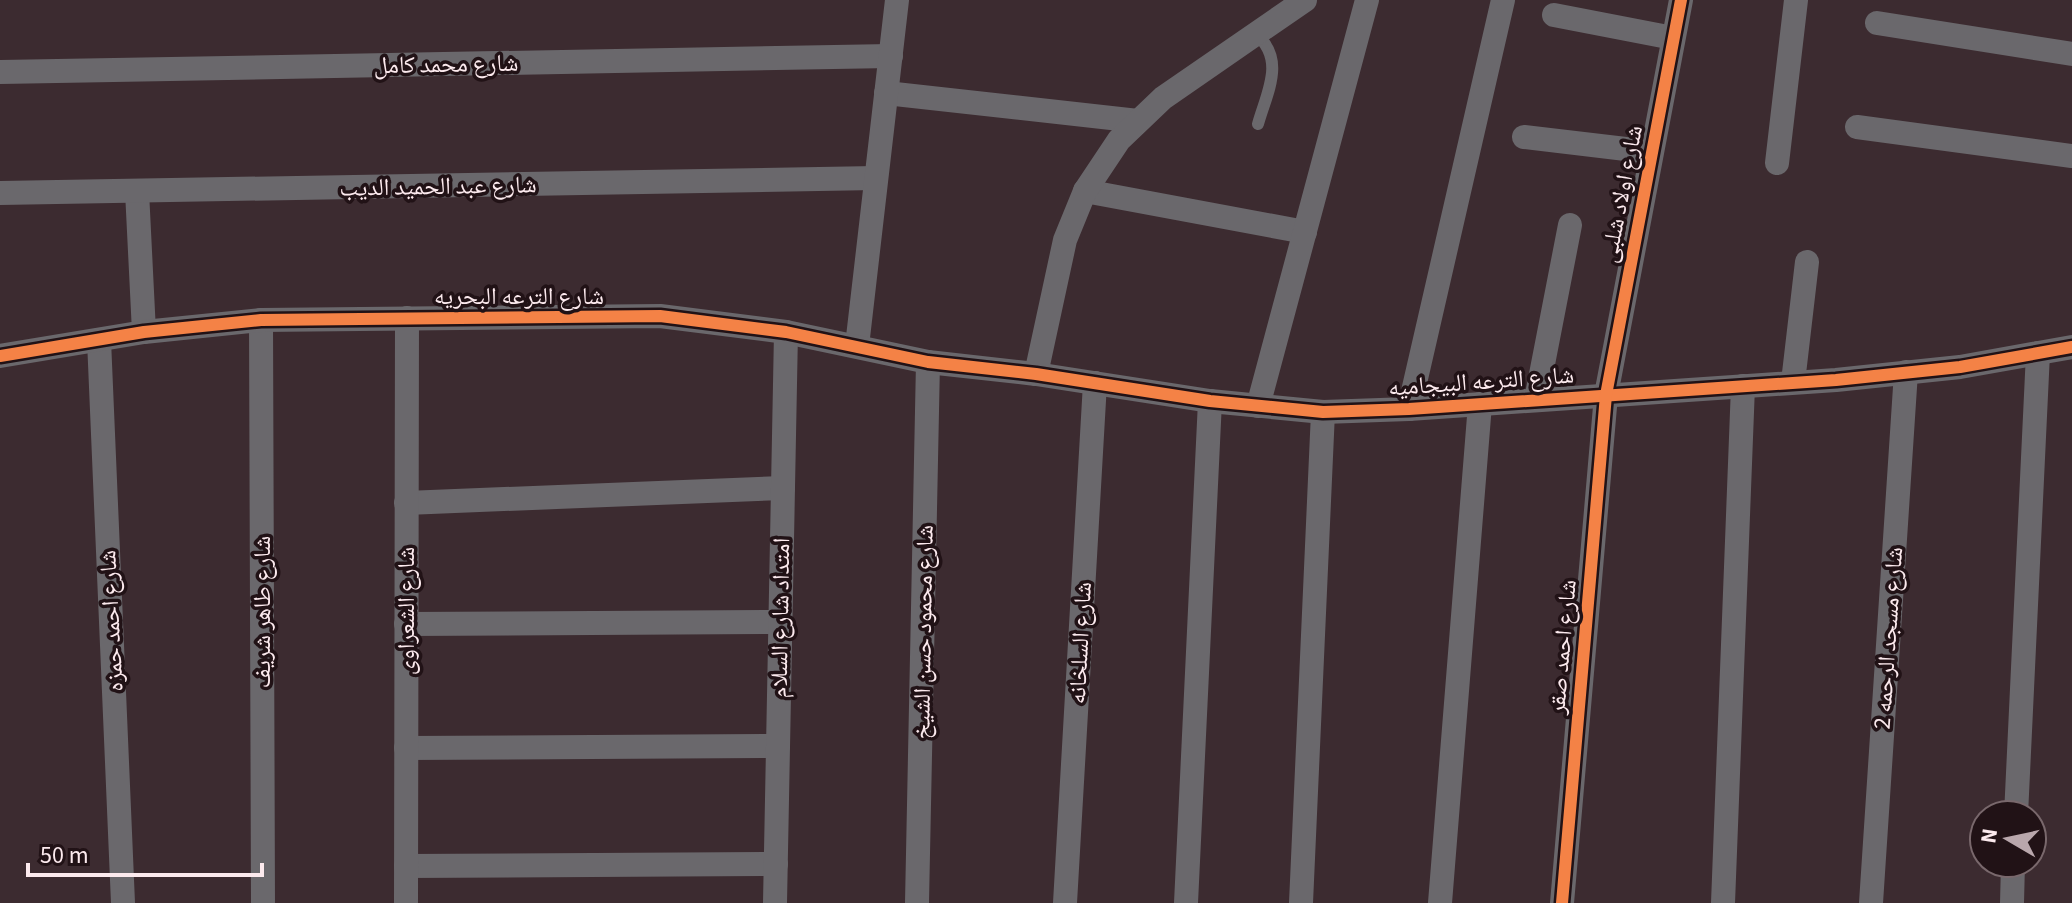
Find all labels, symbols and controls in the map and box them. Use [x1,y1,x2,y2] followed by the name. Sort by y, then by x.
[373,46,519,83] street label: شارع محمد كامل
[1591,122,1652,266] street label: شارع اولاد شلبى
[339,167,537,206] street label: شارع عبد الحميد الديب
[434,279,604,314] street label: شارع الترعه البحريه
[1387,358,1575,405] street label: شارع الترعه البيجاميه
[904,524,943,740] street label: شارع محمود حسن الشيخ
[245,536,280,688] street label: شارع طاهر شريف
[762,537,799,699] street label: امتداد شارع السلام
[1865,546,1912,730] street label: شارع مسجد الرحمه 2
[389,547,424,675] street label: شارع الشعراوى
[90,549,133,693] street label: شارع احمد حمزه
[1539,578,1586,717] street label: شارع احمد صقر
[1060,581,1101,705] street label: شارع السلخانه
[1968,799,2048,879] north arrow
[1972,826,2006,846] text: N
[28,827,262,877] scale bar
[40,838,89,873] text: 50 m

